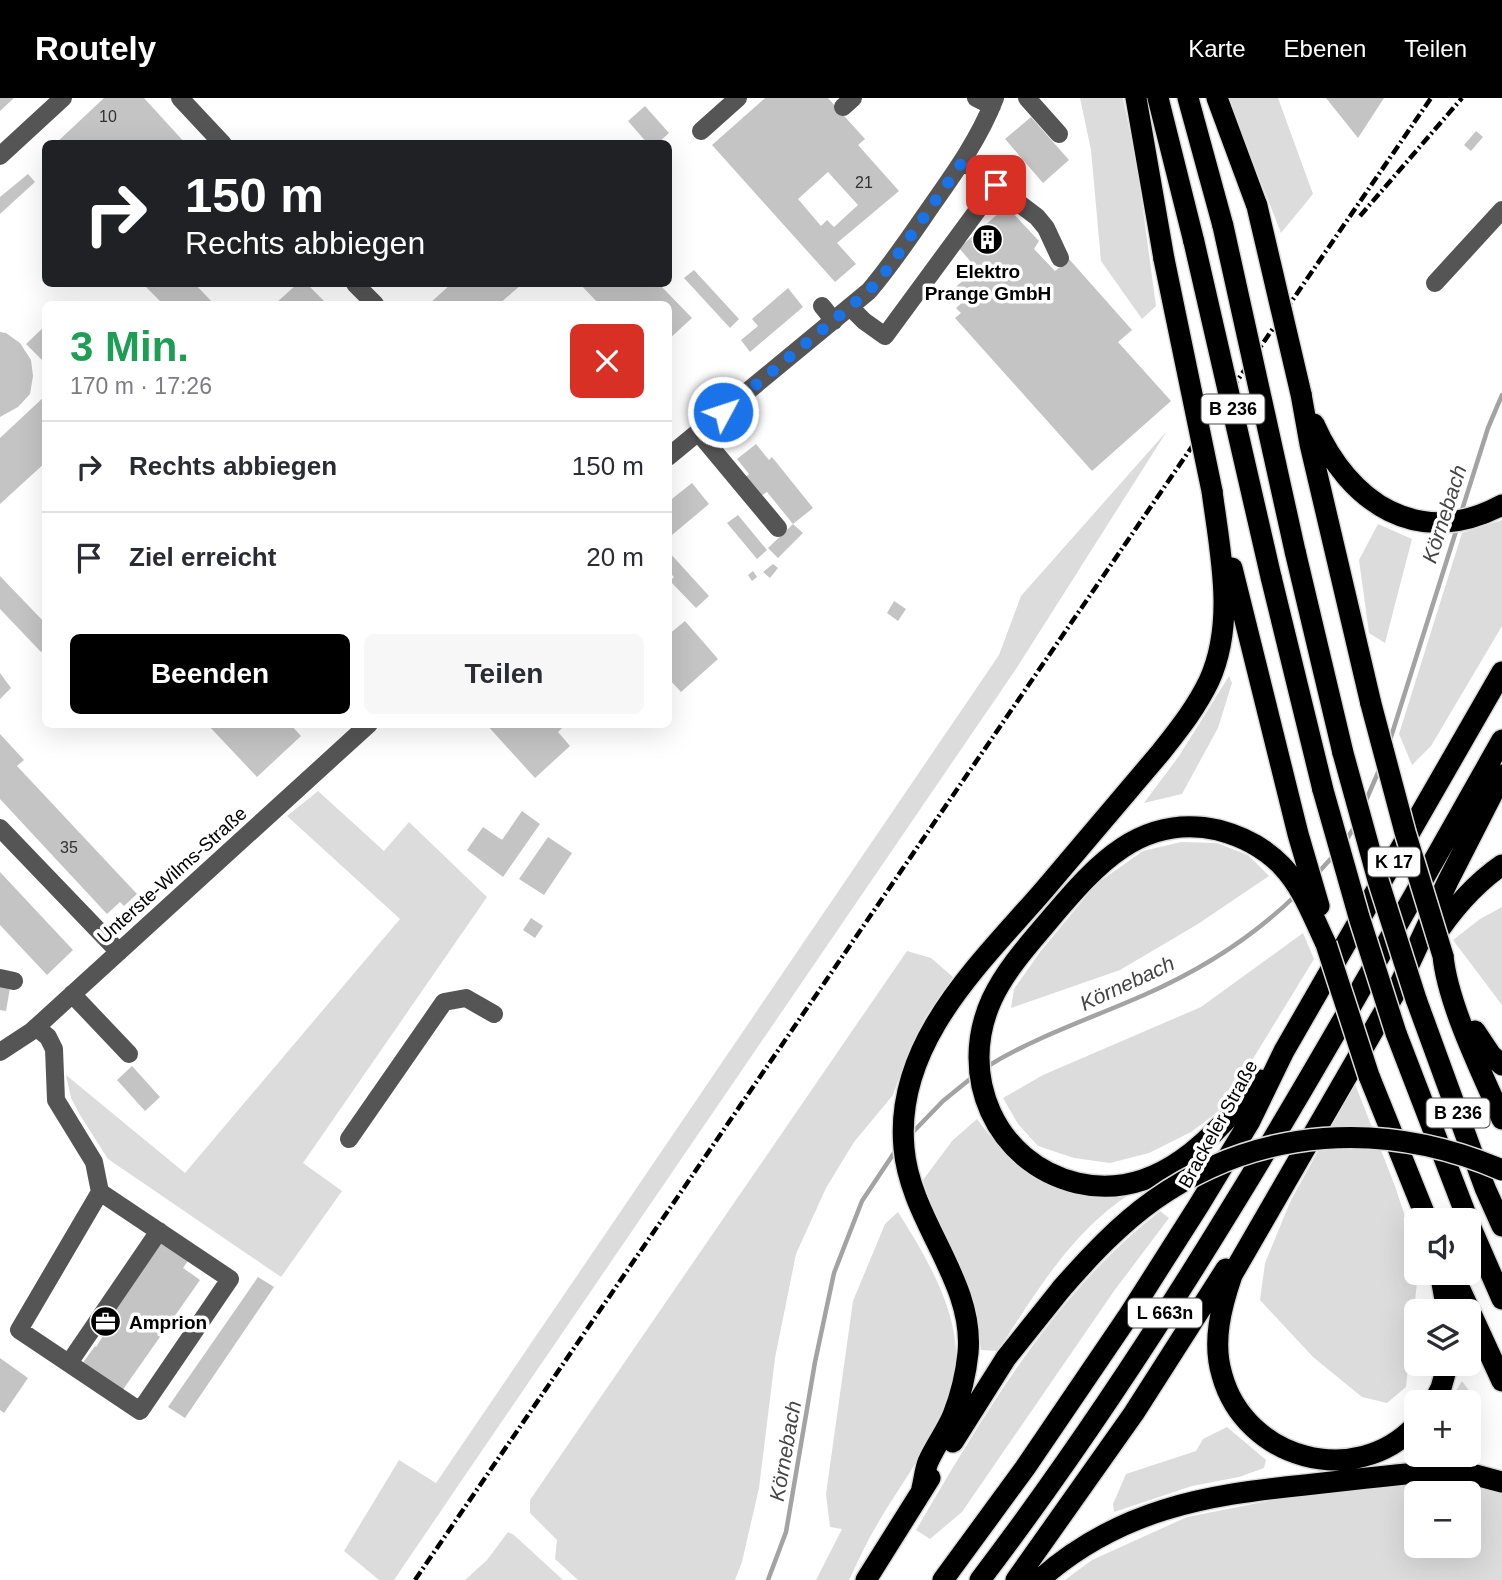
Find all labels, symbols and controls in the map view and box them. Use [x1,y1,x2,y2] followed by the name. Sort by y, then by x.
[35,30,156,67] text: Routely
[1188,35,1246,62] text: Karte
[1284,35,1366,62] text: Ebenen
[1404,35,1467,62] text: Teilen
[99,108,117,125] house number: 10
[966,155,1026,215] pin
[977,166,1015,204] icon: arrive
[70,168,161,259] icon: right
[185,168,324,222] text: 150 m
[855,174,873,191] house number: 21
[971,223,1005,257] building icon: Elektro Prange GmbH
[185,225,425,261] text: Rechts abbiegen
[925,261,1051,304] place label: Elektro Prange GmbH
[70,323,189,370] text: 3 Min.
[570,324,644,398] button: close
[70,373,212,399] text: 170 m · 17:26
[686,375,760,449] position arrow
[1202,394,1264,424] road number: B 236
[70,448,108,486] icon: right
[129,451,337,481] text: Rechts abbiegen
[572,451,644,481] text: 150 m
[1417,462,1471,566] water label: Körnebach
[70,539,108,577] icon: arrive
[129,542,276,572] text: Ziel erreicht
[586,542,644,572] text: 20 m
[70,634,350,714] button: Beenden
[364,634,644,714] button: Teilen
[93,803,251,947] street label: Unterste-Wilms-Straße
[60,839,78,856] house number: 35
[1368,848,1420,876] road number: K 17
[1076,951,1178,1015] water label: Körnebach
[1174,1057,1262,1191] street label: Brackeler Straße
[1426,1098,1490,1128] road number: B 236
[1404,1208,1481,1558] map controls
[1404,1208,1481,1285] button: sound
[1128,1298,1202,1328] road number: L 663n
[1404,1299,1481,1376] button: layers
[89,1305,123,1339] office icon: Amprion
[129,1312,207,1333] place label: Amprion
[1404,1390,1481,1467] button: +
[765,1399,805,1503] water label: Körnebach
[1404,1481,1481,1558] button: −

